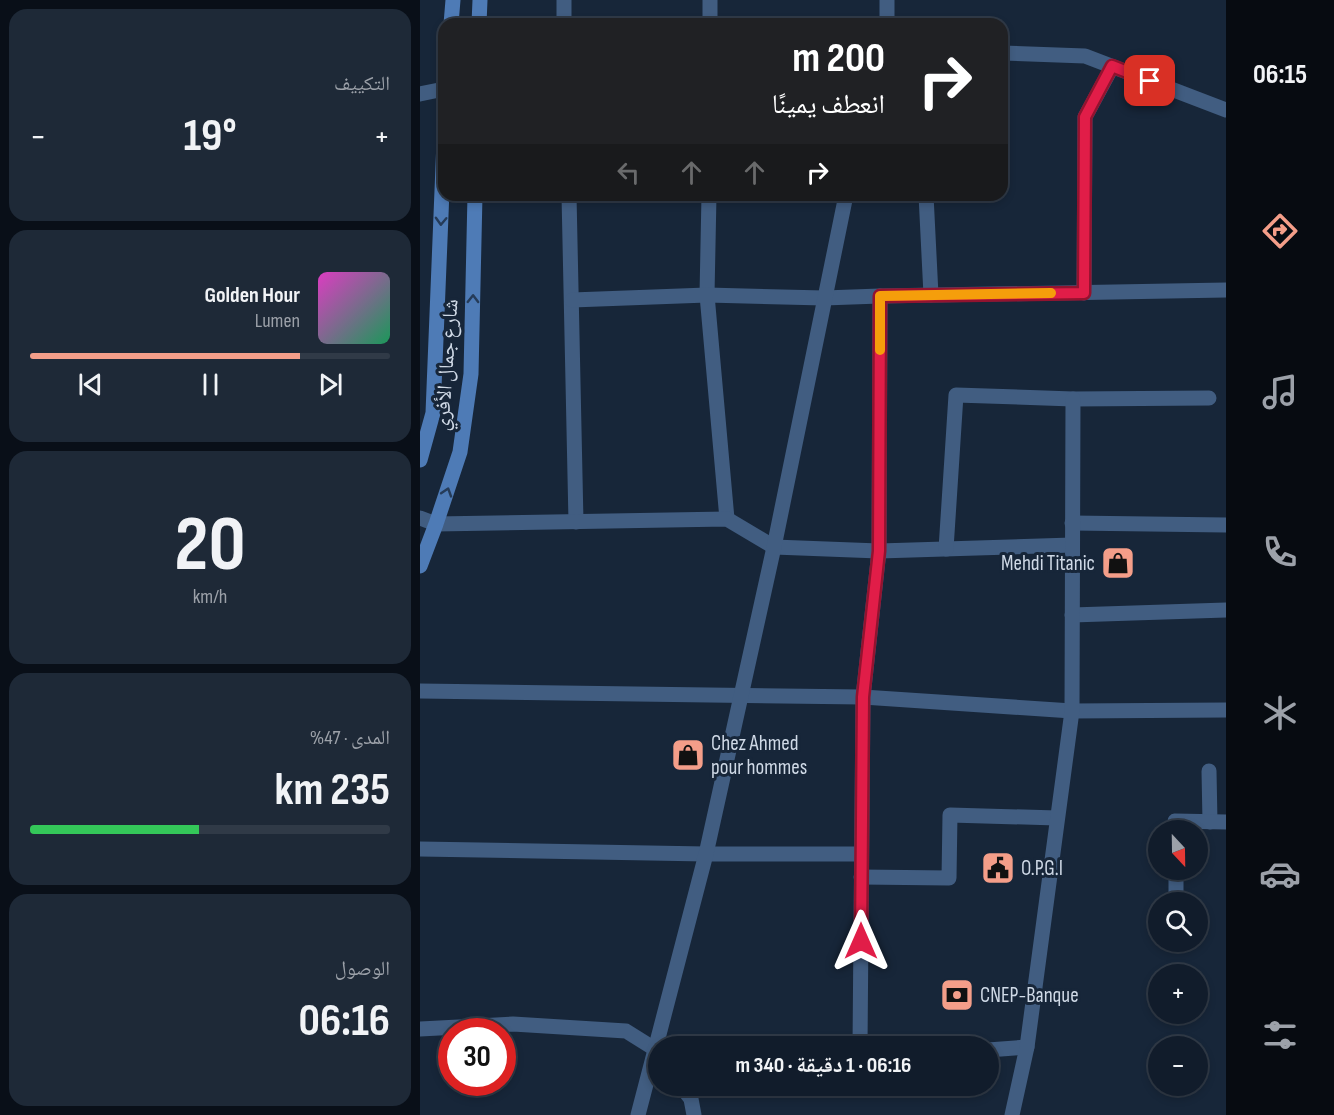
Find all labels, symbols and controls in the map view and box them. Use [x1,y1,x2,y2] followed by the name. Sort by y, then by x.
[792,33,885,84] text: 200 m
[906,42,984,120] icon: right
[1124,55,1175,106] pin
[1253,59,1307,91] text: 06:15
[1133,64,1166,97] icon: arrive
[334,72,390,96] text: التكييف
[772,89,885,121] text: انعطف يمينًا
[183,109,237,164] text: 19°
[30,117,46,157] text: −
[374,117,390,157] text: +
[612,156,645,189] icon: left
[675,156,708,189] icon: ahead
[738,156,771,189] icon: ahead
[801,156,834,189] icon: right
[1259,210,1301,252] icon: directions
[434,216,447,225] one-way arrow
[204,282,300,309] text: Golden Hour
[466,295,479,304] one-way arrow
[429,298,467,432] street label: شارع جمال الأفري
[255,309,300,333] text: Lumen
[74,368,107,401] icon: previous
[194,368,227,401] icon: pause
[314,368,347,401] icon: next
[1259,371,1301,413] icon: music
[440,487,452,498] one-way arrow
[174,499,246,592] text: 20
[1259,531,1301,573] icon: phone
[1100,545,1136,581] shop icon: Mehdi Titanic
[1001,551,1095,576] place label: Mehdi Titanic
[193,585,227,609] text: km/h
[1259,692,1301,734] icon: climate
[310,726,390,750] text: المدى · 47%
[711,731,807,780] place label: Chez Ahmed pour hommes
[670,737,706,773] shop icon: Chez Ahmed pour hommes
[274,763,390,818] text: 235 km
[1148,820,1208,880] north arrow
[1148,820,1208,1096] map controls
[980,850,1016,886] public building icon: O.P.G.I
[1259,853,1301,895] icon: car
[1021,856,1063,881] place label: O.P.G.I
[1148,892,1208,952] button: search
[829,909,893,973] position arrow
[335,957,390,981] text: الوصول
[1148,964,1208,1024] button: +
[939,977,975,1013] bank icon: CNEP-Banque
[980,983,1079,1008] place label: CNEP-Banque
[299,994,390,1049] text: 06:16
[1259,1014,1301,1056] icon: filters
[438,1018,516,1096] speed limit sign: 30
[1148,1036,1208,1096] button: −
[736,1052,911,1079] text: 06:16 · 1 دقيقة · 340 m

